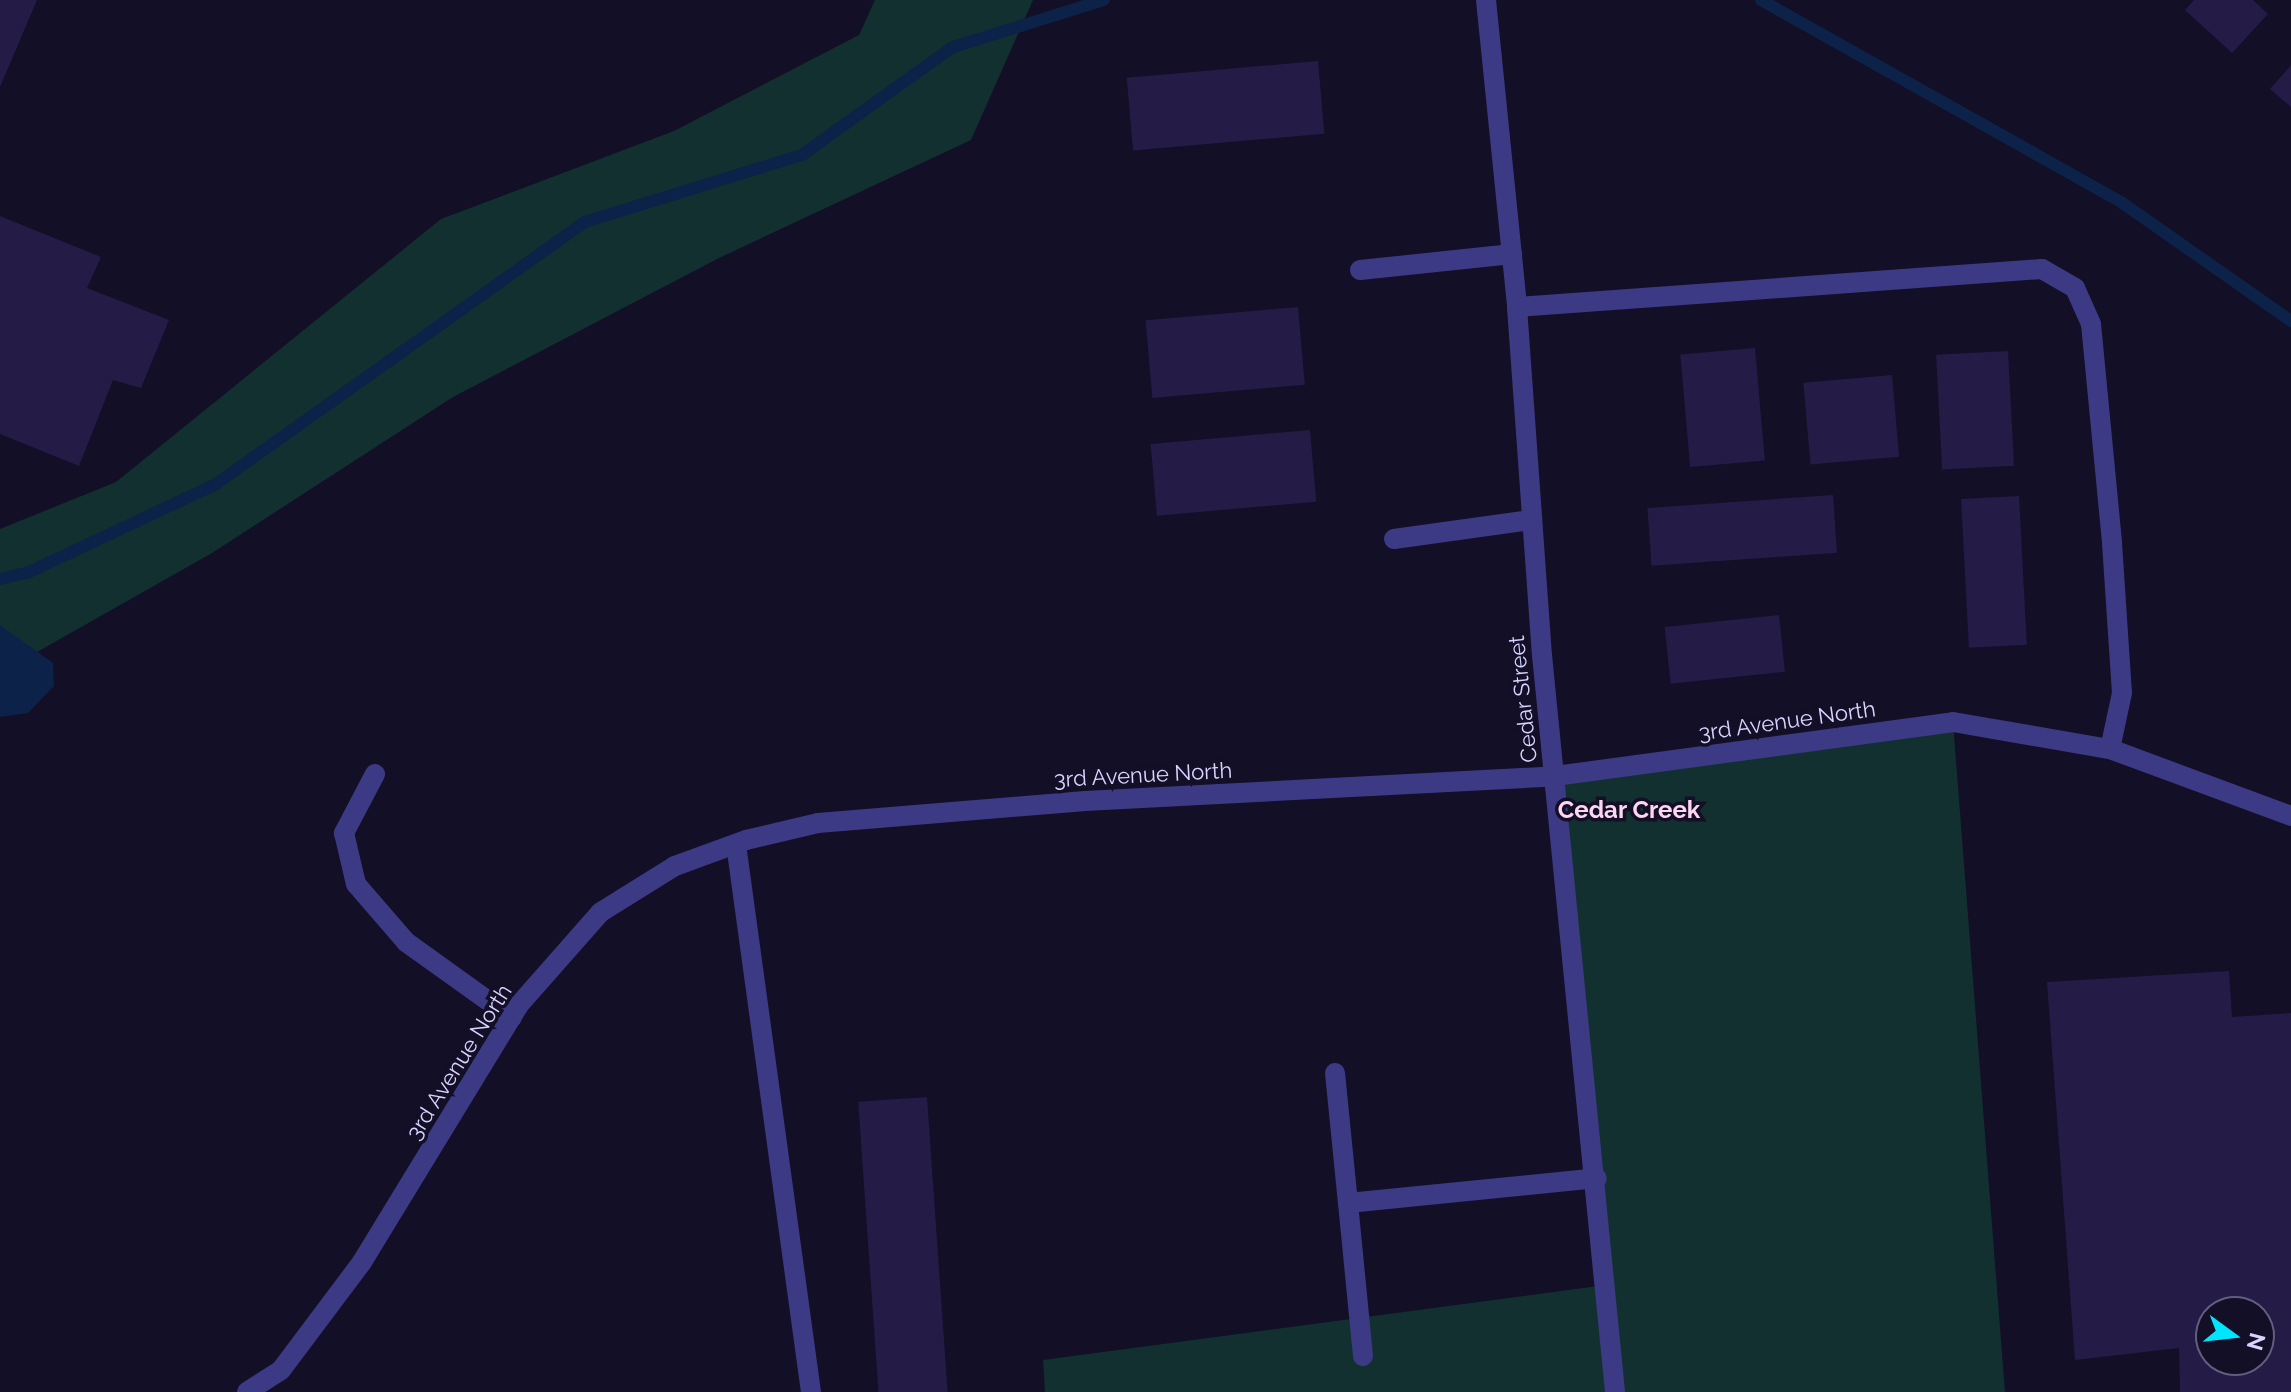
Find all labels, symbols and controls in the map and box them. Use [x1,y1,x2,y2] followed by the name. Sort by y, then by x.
[1503,634,1543,764] street label: Cedar Street
[1696,695,1878,747] street label: 3rd Avenue North
[1053,757,1233,793] street label: 3rd Avenue North
[1558,796,1700,824] district label: Cedar Creek
[400,979,518,1145] street label: 3rd Avenue North
[2195,1296,2275,1376] north arrow
[2242,1330,2271,1353] text: N

